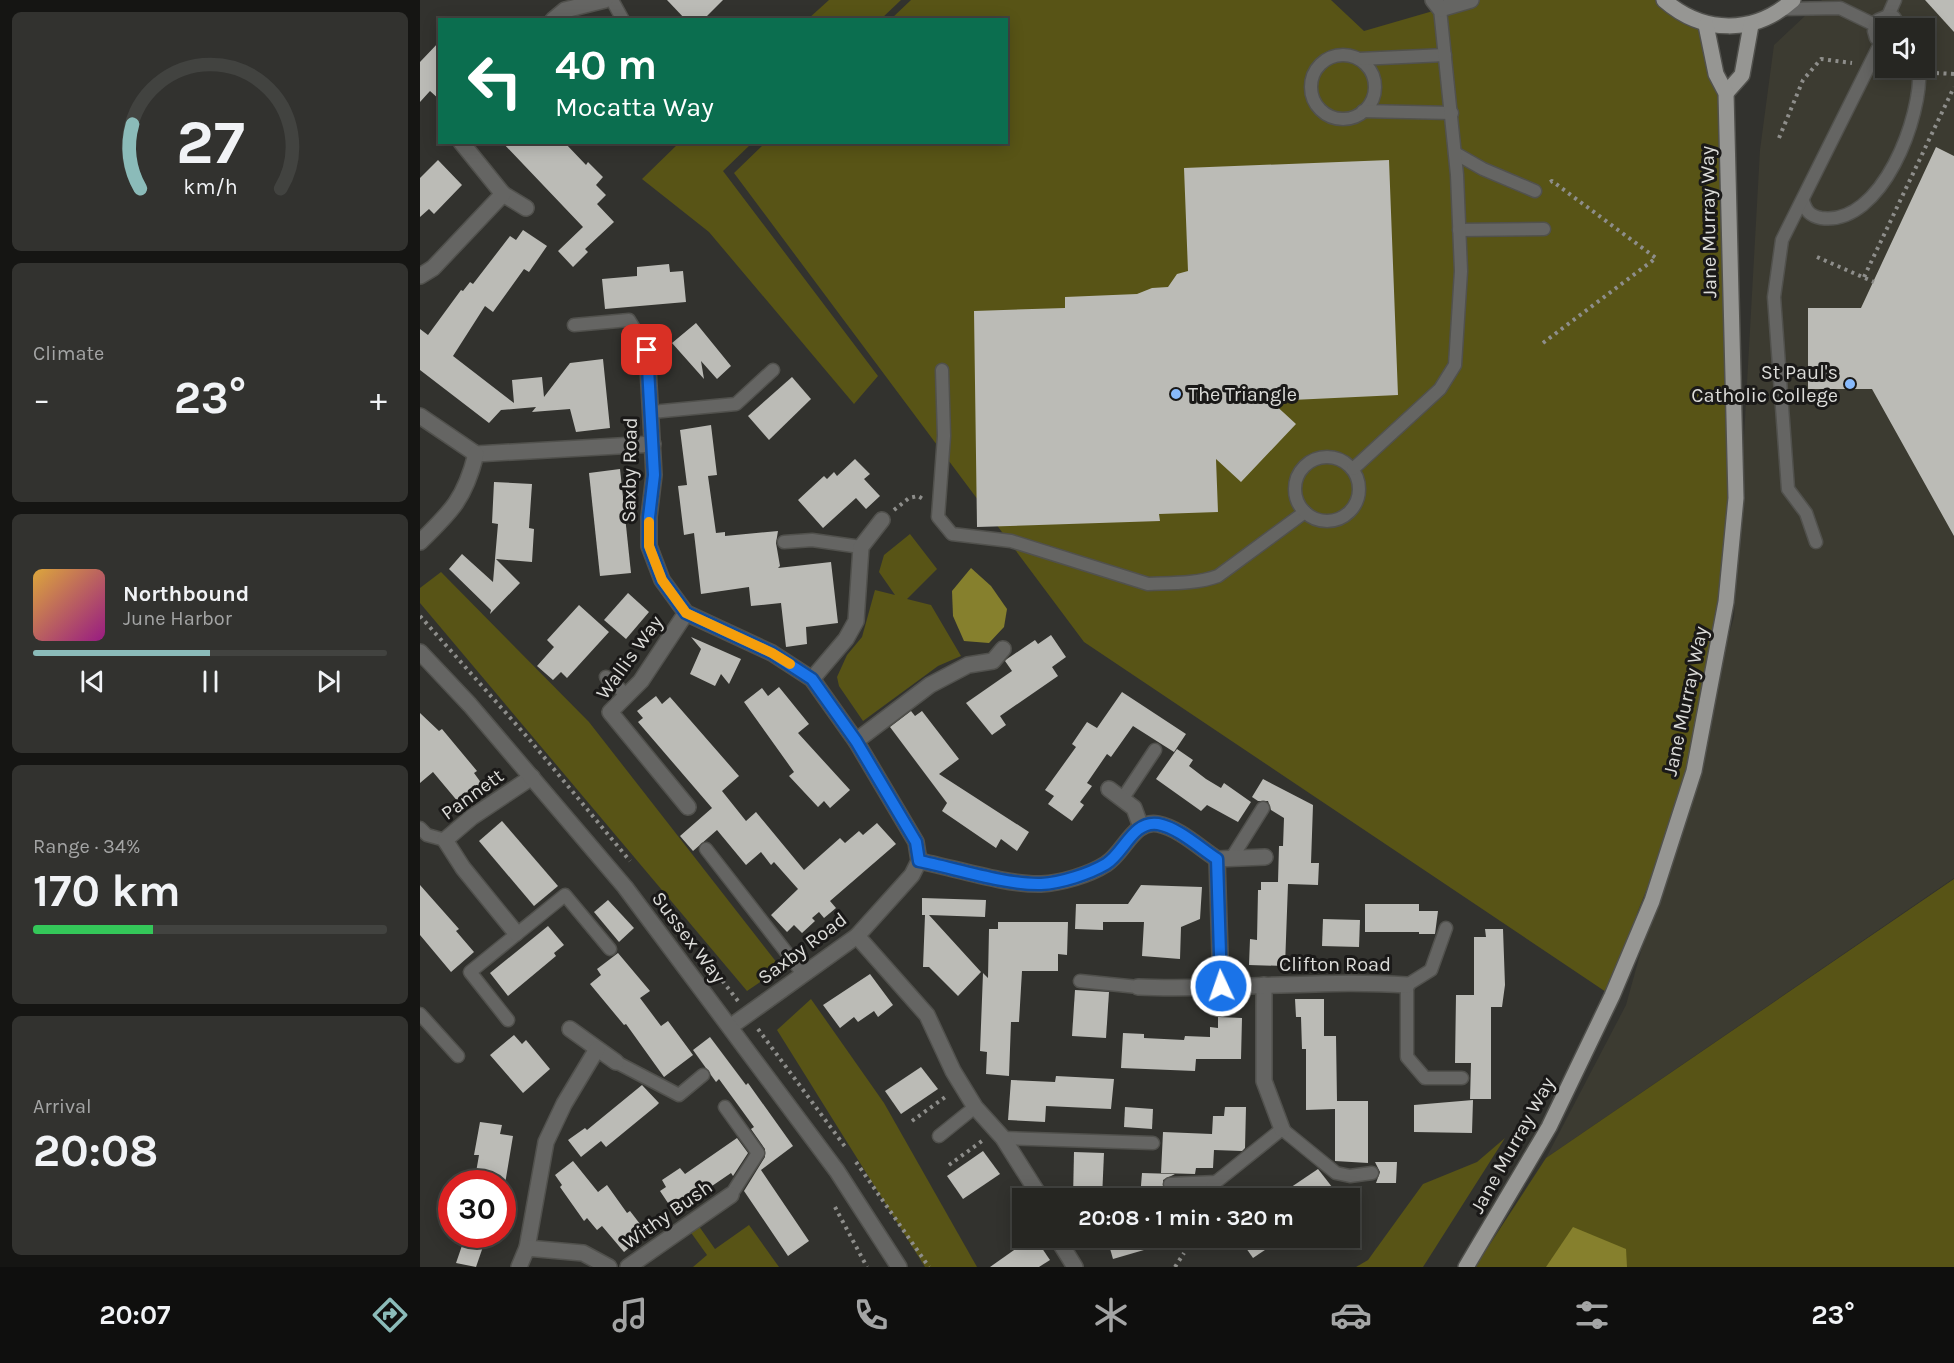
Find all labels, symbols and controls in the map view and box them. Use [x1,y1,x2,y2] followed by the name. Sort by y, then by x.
[1875,18,1935,78] map controls
[1875,18,1935,78] button: sound
[555,40,657,90] text: 40 m
[456,42,534,120] icon: left
[555,91,714,123] text: Mocatta Way
[176,106,244,179] text: 27
[1696,146,1721,298] street label: Jane Murray Way
[183,174,237,199] text: km/h
[621,324,672,375] pin
[630,333,663,366] icon: arrive
[33,342,104,365] text: Climate
[1691,361,1838,407] place label: St Paul's Catholic College
[174,372,246,424] text: 23°
[1843,377,1857,391] marker: St Paul's Catholic College
[33,380,50,418] text: −
[370,380,387,418] text: +
[1188,383,1297,406] place label: The Triangle
[1169,387,1183,401] marker: The Triangle
[617,417,642,523] street label: Saxby Road
[123,581,249,607] text: Northbound
[123,607,232,630] text: June Harbor
[591,611,668,704] street label: Wallis Way
[1658,624,1713,778] street label: Jane Murray Way
[76,665,109,698] icon: previous
[194,665,227,698] icon: pause
[312,665,345,698] icon: next
[437,764,508,825] street label: Pannett
[33,835,140,858] text: Range · 34%
[33,865,181,917] text: 170 km
[647,887,730,987] street label: Sussex Way
[753,908,851,989] street label: Saxby Road
[1279,953,1391,976] street label: Clifton Road
[1189,954,1253,1018] position arrow
[1465,1073,1559,1217] street label: Jane Murray Way
[33,1095,92,1118] text: Arrival
[33,1125,158,1177] text: 20:08
[438,1170,516,1248] speed limit sign: 30
[618,1175,717,1254] street label: Withy Bush
[1078,1205,1294,1231] text: 20:08 · 1 min · 320 m
[369,1294,411,1336] icon: directions
[609,1294,651,1336] icon: music
[850,1294,892,1336] icon: phone
[1090,1294,1132,1336] icon: climate
[1330,1294,1372,1336] icon: car
[1571,1294,1613,1336] icon: filters
[99,1299,170,1331] text: 20:07
[1811,1299,1855,1331] text: 23°

